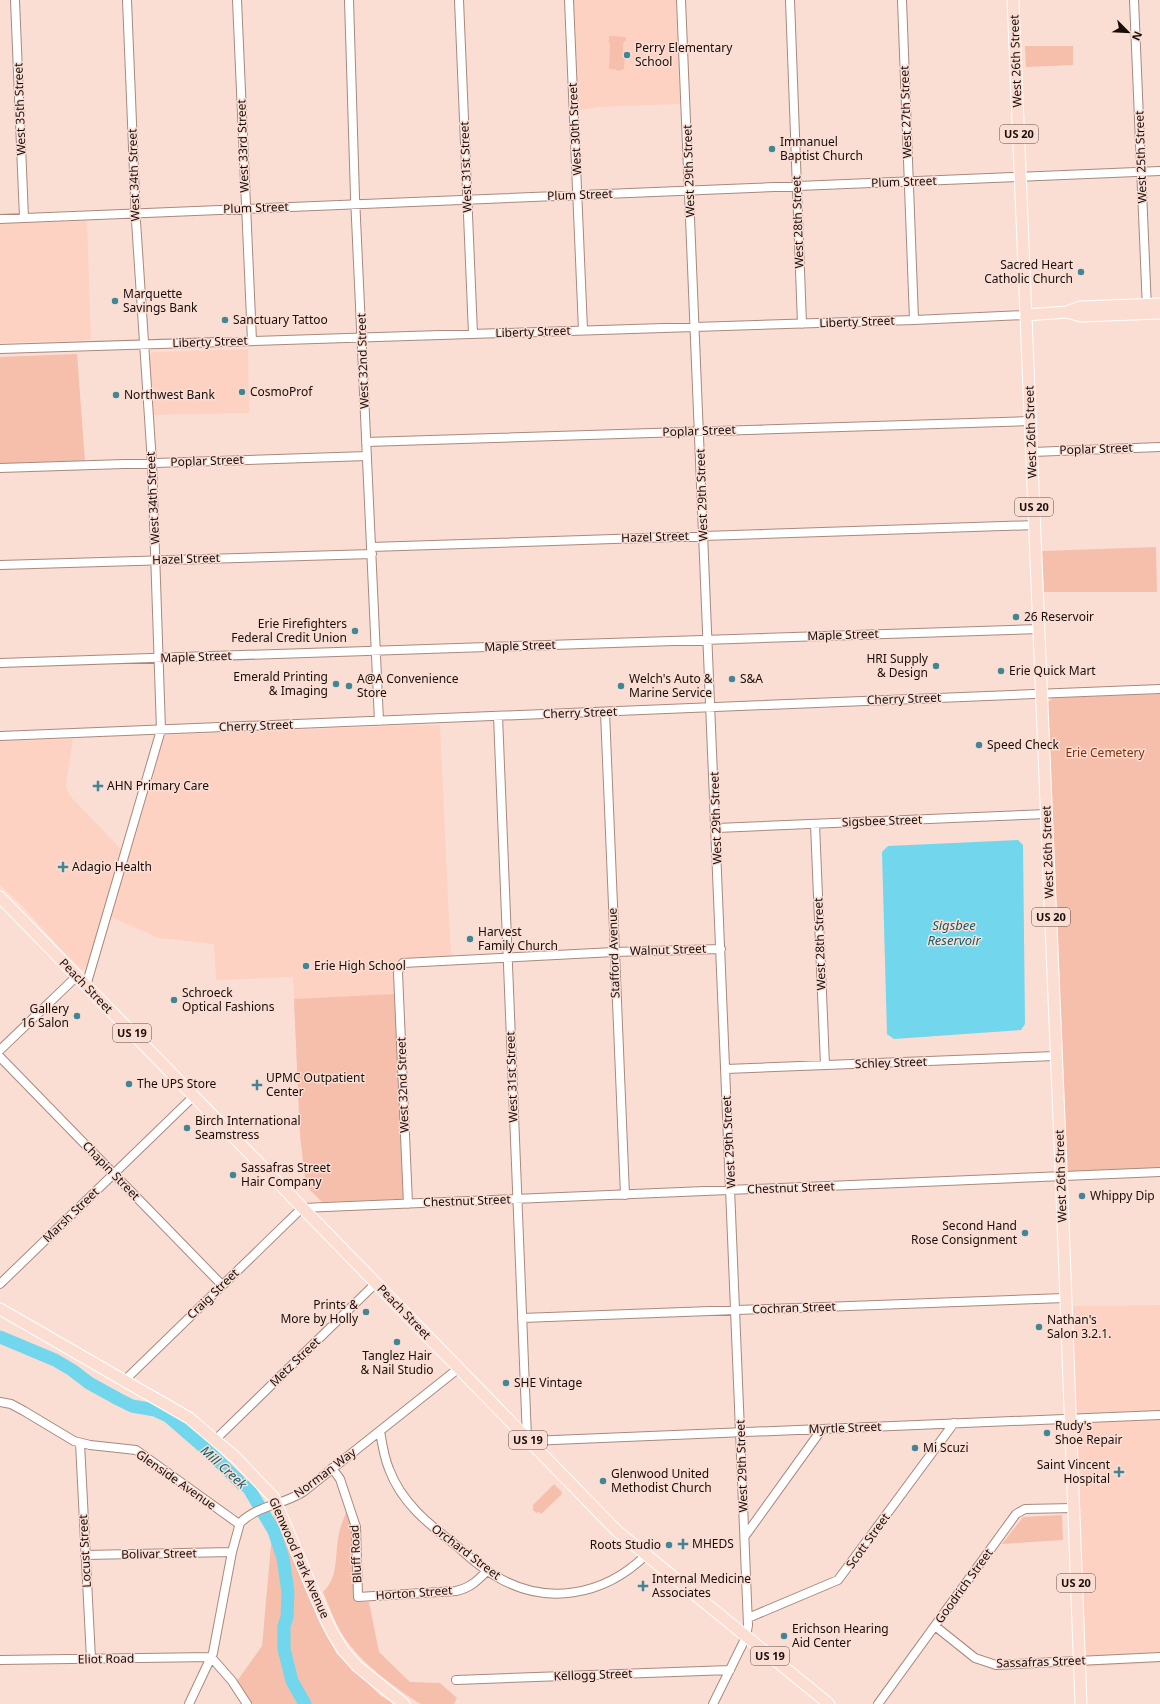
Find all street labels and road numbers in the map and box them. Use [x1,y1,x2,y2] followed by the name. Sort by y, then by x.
[1005,14,1026,108] street label: West 26th Street
[9,62,30,156] street label: West 35th Street
[895,65,916,159] street label: West 27th Street
[564,81,585,176] street label: West 30th Street
[232,98,253,193] street label: West 33rd Street
[1130,110,1151,204] street label: West 25th Street
[455,120,476,213] street label: West 31st Street
[678,124,699,218] street label: West 29th Street
[1000,125,1038,143] road number: US 20
[123,128,144,222] street label: West 34th Street
[871,172,938,191] street label: Plum Street
[787,175,808,269] street label: West 28th Street
[547,185,614,204] street label: Plum Street
[223,198,290,217] street label: Plum Street
[352,312,373,409] street label: West 32nd Street
[819,312,896,331] street label: Liberty Street
[495,322,572,341] street label: Liberty Street
[172,332,249,351] street label: Liberty Street
[1020,385,1041,479] street label: West 26th Street
[662,421,737,440] street label: Poplar Street
[1059,439,1134,458] street label: Poplar Street
[691,448,712,542] street label: West 29th Street
[142,450,163,545] street label: West 34th Street
[170,451,245,470] street label: Poplar Street
[1015,498,1053,516] road number: US 20
[621,527,690,546] street label: Hazel Street
[152,549,221,568] street label: Hazel Street
[807,625,880,644] street label: Maple Street
[484,636,557,655] street label: Maple Street
[160,647,233,666] street label: Maple Street
[866,689,942,708] street label: Cherry Street
[542,703,618,722] street label: Cherry Street
[218,716,294,735] street label: Cherry Street
[705,771,726,865] street label: West 29th Street
[1037,805,1058,899] street label: West 26th Street
[842,811,923,830] street label: Sigsbee Street
[809,897,830,991] street label: West 28th Street
[603,907,624,999] street label: Stafford Avenue
[1032,908,1070,926] road number: US 20
[629,940,707,959] street label: Walnut Street
[56,954,117,1017] street label: Peach Street
[113,1024,151,1042] road number: US 19
[501,1030,522,1123] street label: West 31st Street
[392,1036,413,1133] street label: West 32nd Street
[855,1053,928,1072] street label: Schley Street
[718,1094,739,1189] street label: West 29th Street
[1050,1129,1071,1223] street label: West 26th Street
[79,1137,144,1204] street label: Chapin Street
[747,1177,836,1198] street label: Chestnut Street
[39,1183,103,1246] street label: Marsh Street
[423,1190,512,1211] street label: Chestnut Street
[183,1264,243,1323] street label: Craig Street
[374,1280,435,1343] street label: Peach Street
[752,1298,837,1317] street label: Cochran Street
[266,1333,324,1390] street label: Metz Street
[808,1418,882,1437] street label: Myrtle Street
[731,1419,752,1513] street label: West 29th Street
[509,1431,547,1449] road number: US 19
[290,1443,360,1502] street label: Norman Way
[133,1446,220,1514] street label: Glenside Avenue
[265,1494,334,1621] street label: Glenwood Park Avenue
[842,1509,894,1572] street label: Scott Street
[74,1513,95,1588] street label: Locust Street
[428,1520,505,1584] street label: Orchard Street
[345,1524,366,1584] street label: Bluff Road
[121,1544,198,1563] street label: Bolivar Street
[931,1544,997,1627] street label: Goodrich Street
[1057,1574,1095,1592] road number: US 20
[375,1581,453,1604] street label: Horton Street
[751,1647,789,1665] road number: US 19
[78,1650,134,1667] street label: Eliot Road
[996,1651,1087,1672] street label: Sassafras Street
[553,1665,633,1684] street label: Kellogg Street

